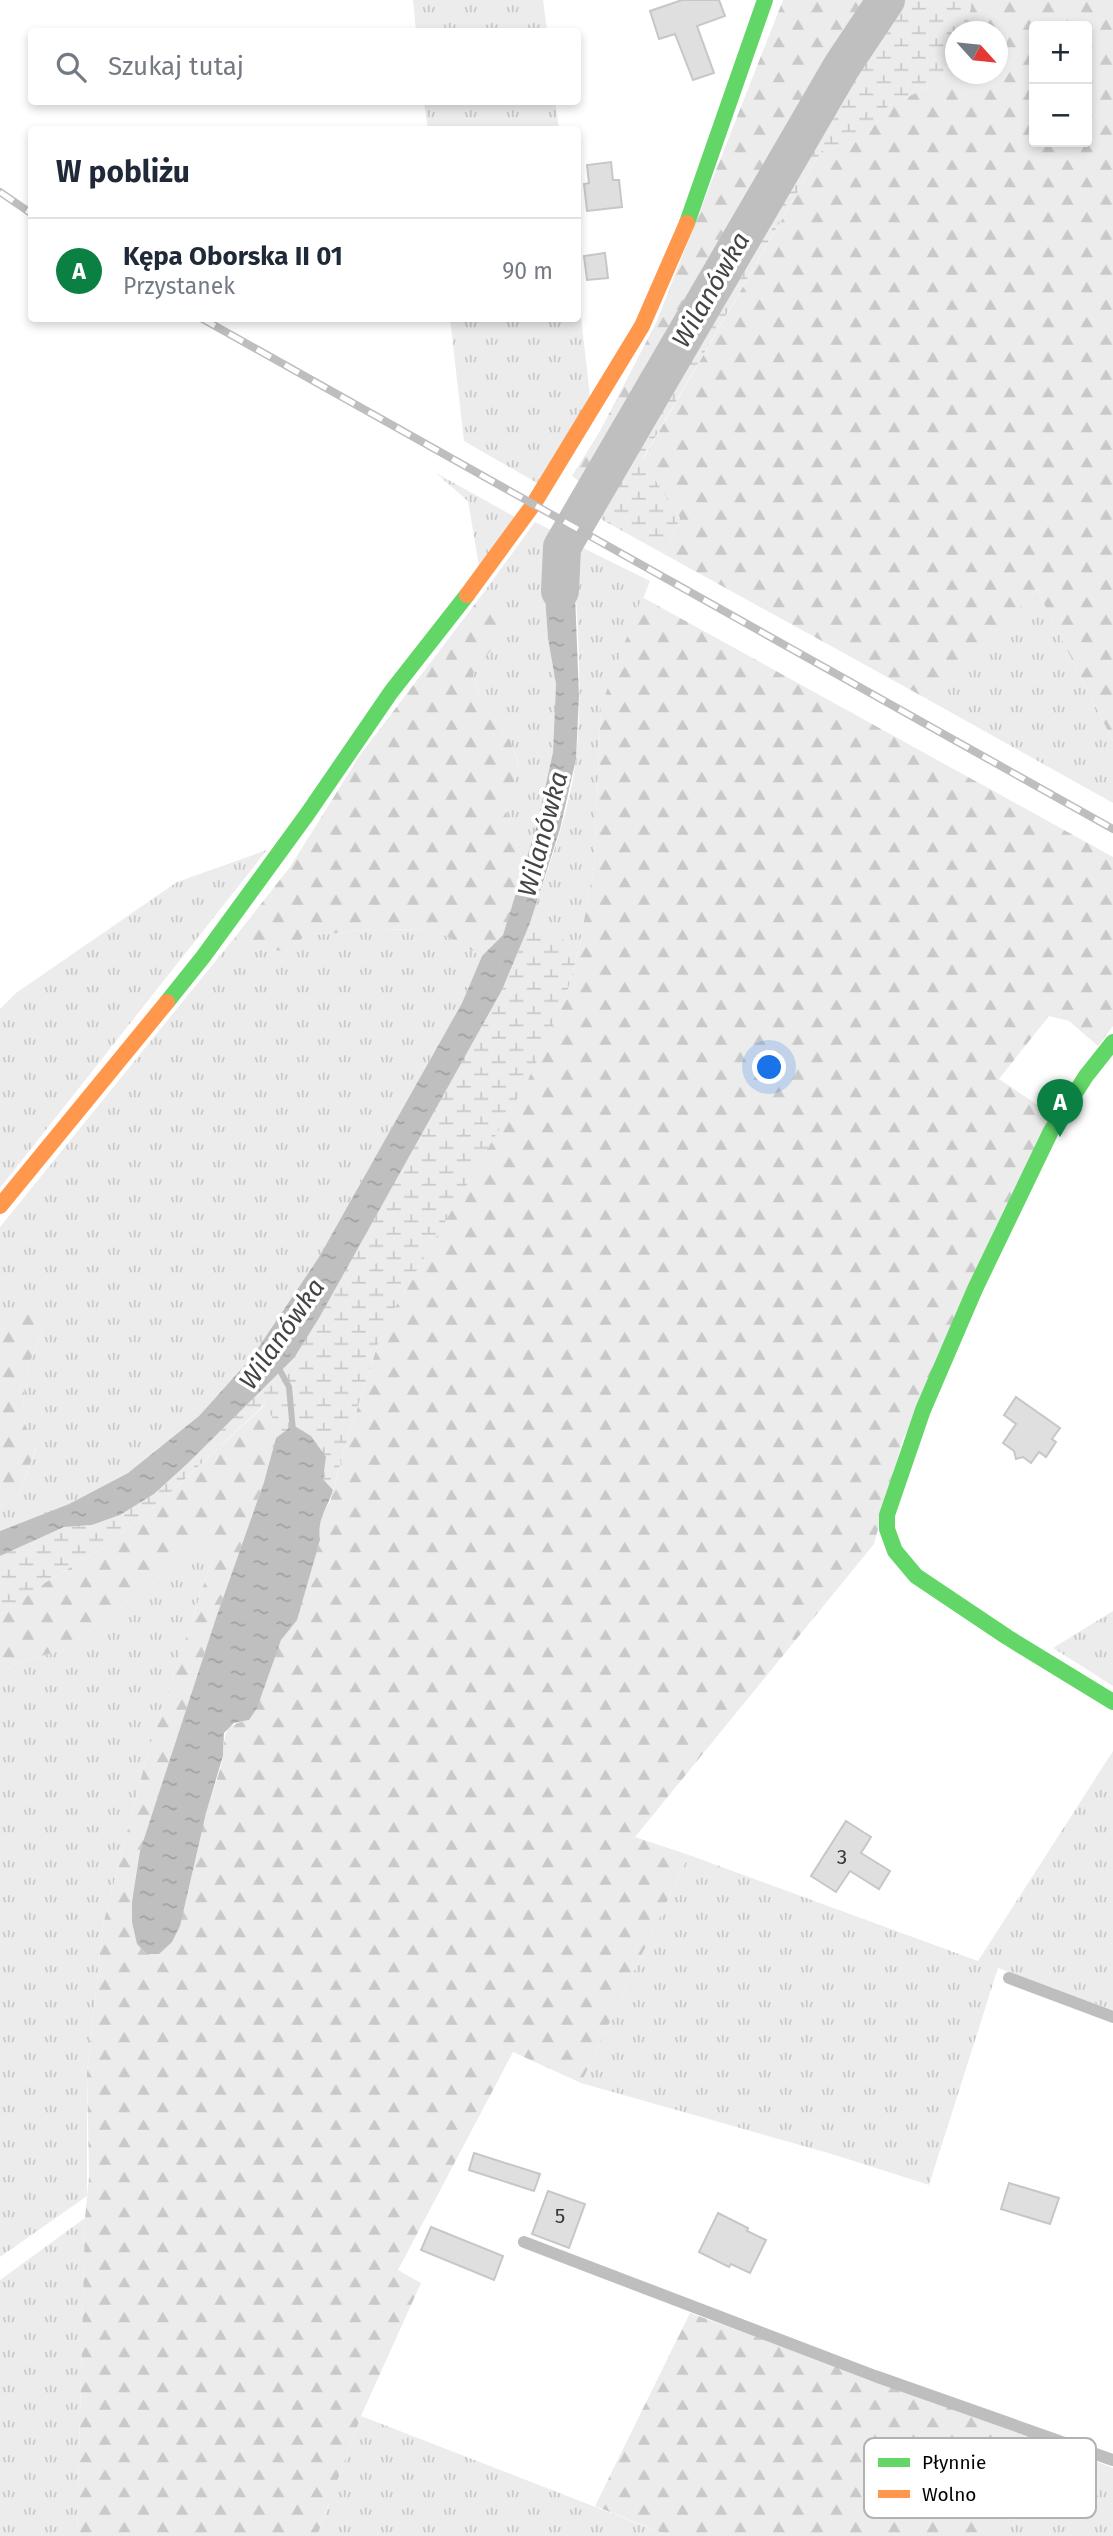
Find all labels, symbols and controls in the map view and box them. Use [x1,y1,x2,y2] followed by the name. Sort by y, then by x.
[945,21,1008,84] north arrow
[1029,21,1092,147] map controls
[1029,21,1092,84] button: +
[28,28,581,105] search box
[52,48,90,86] icon: search
[108,51,244,82] text: Szukaj tutaj
[1029,84,1092,147] button: −
[56,154,190,190] text: W pobliżu
[666,227,756,353] water label: Wilanówka
[123,241,343,272] text: Kępa Oborska II 01
[72,257,86,285] text: A
[502,257,553,285] text: 90 m
[123,272,235,300] text: Przystanek
[511,768,575,900] water label: Wilanówka
[752,1050,786,1084] your location
[1037,1079,1083,1137] pin: A
[233,1273,331,1395] water label: Wilanówka
[837,1844,847,1870] house number: 3
[555,2203,565,2229] house number: 5
[864,2438,1096,2518] legend
[922,2451,986,2474] text: Płynnie
[922,2483,976,2506] text: Wolno

